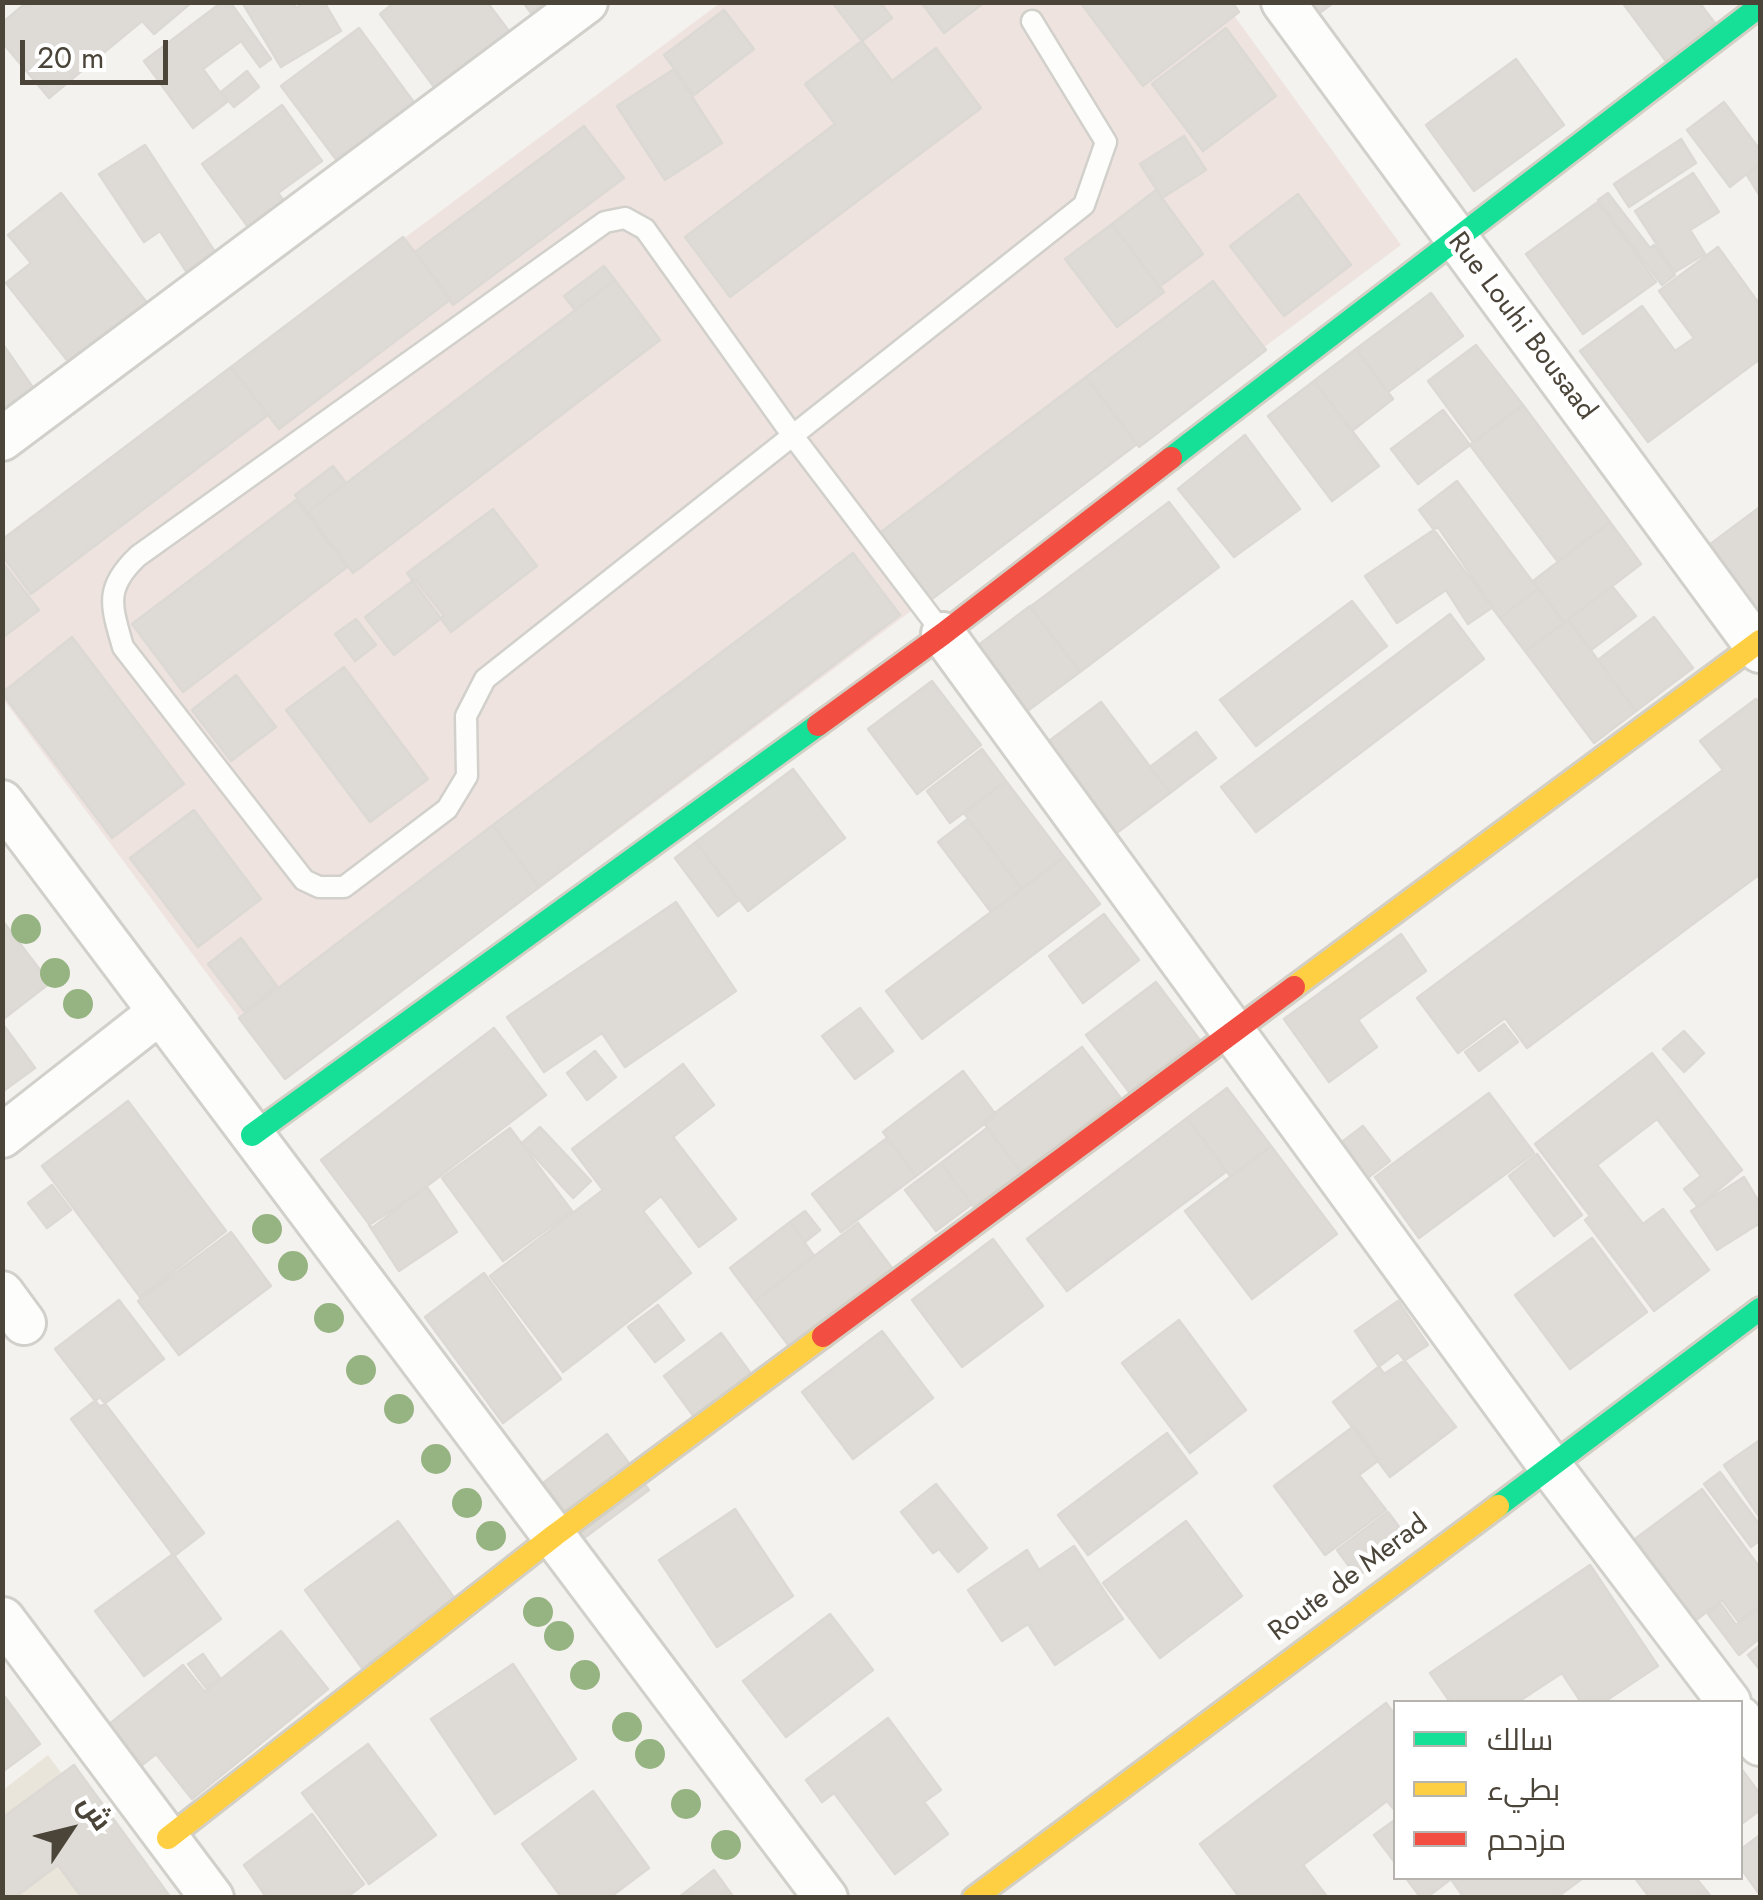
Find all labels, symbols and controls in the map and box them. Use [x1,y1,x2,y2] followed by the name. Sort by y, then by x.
[25,20,172,82] scale bar
[37,36,104,79] text: 20 m
[1440,227,1602,427] street label: Rue Louhi Bousaad
[1263,1508,1435,1650] street label: Route de Merad
[1393,1700,1743,1880] legend
[1487,1718,1553,1761] text: سالك
[1487,1768,1560,1811] text: بطيء
[20,1780,120,1880] north arrow
[68,1786,122,1839] text: ش
[1487,1818,1566,1861] text: مزدحم

